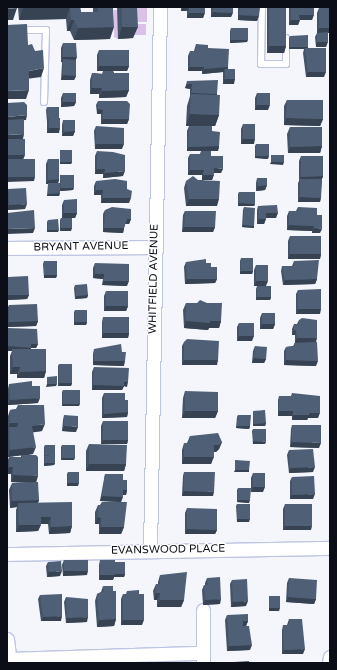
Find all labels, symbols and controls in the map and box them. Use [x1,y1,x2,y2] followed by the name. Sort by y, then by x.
[146,224,162,334] street label: WHITFIELD AVENUE
[33,240,129,254] street label: BRYANT AVENUE
[111,542,225,558] street label: EVANSWOOD PLACE

